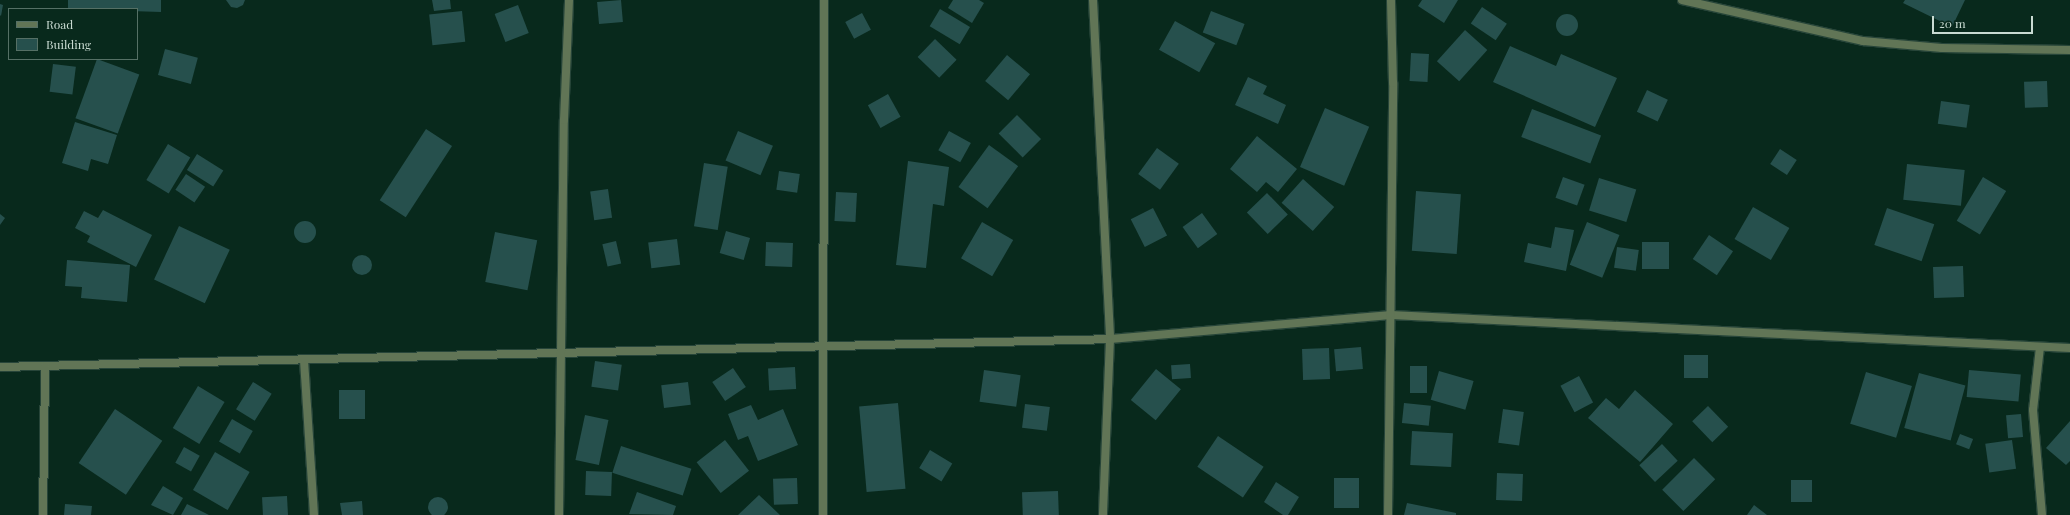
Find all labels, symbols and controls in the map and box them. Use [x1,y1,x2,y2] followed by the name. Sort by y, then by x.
[8,8,138,60] legend
[1934,8,2035,34] scale bar
[1939,15,1966,31] text: 20 m
[46,16,73,32] text: Road
[46,36,91,52] text: Building

